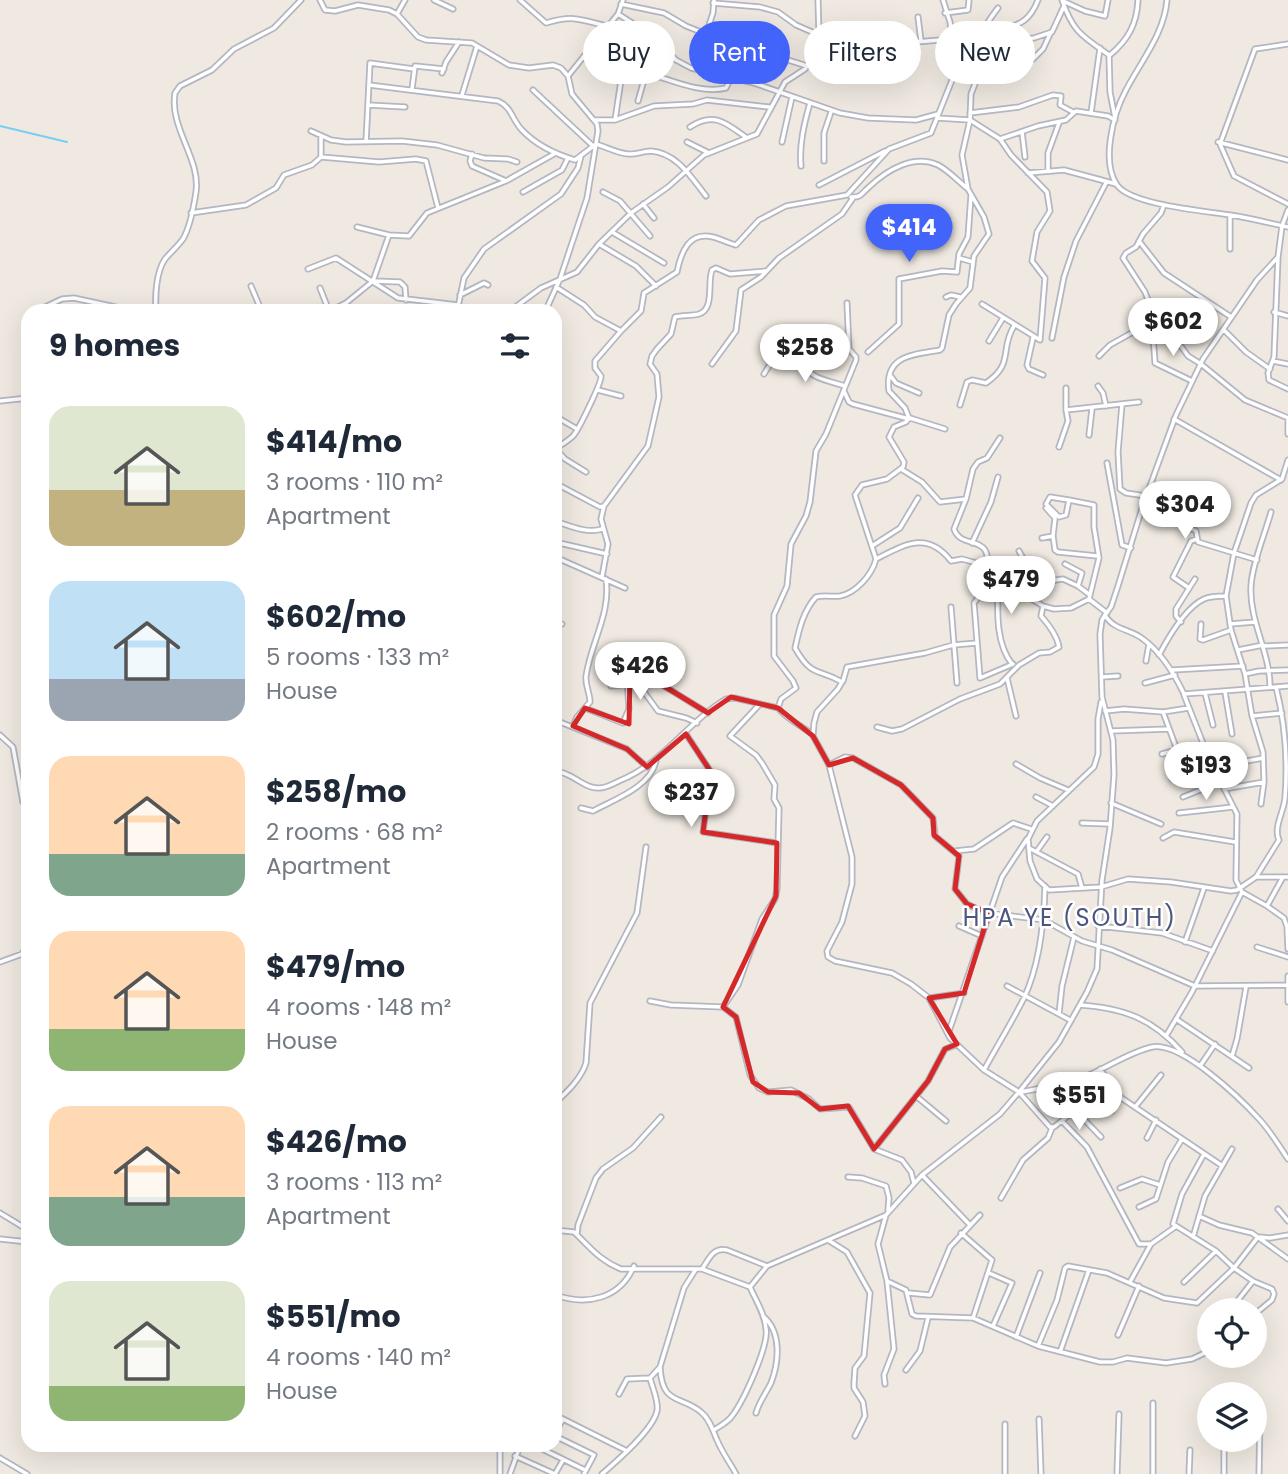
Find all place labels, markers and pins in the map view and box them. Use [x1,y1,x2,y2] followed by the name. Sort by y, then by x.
[868,204,950,264] pin: $414
[1132,298,1214,358] pin: $602
[764,324,846,384] pin: $258
[1144,482,1226,541] pin: $304
[970,556,1052,616] pin: $479
[599,642,681,702] pin: $426
[1165,742,1247,802] pin: $193
[650,770,732,829] pin: $237
[1038,1072,1120,1132] pin: $551

